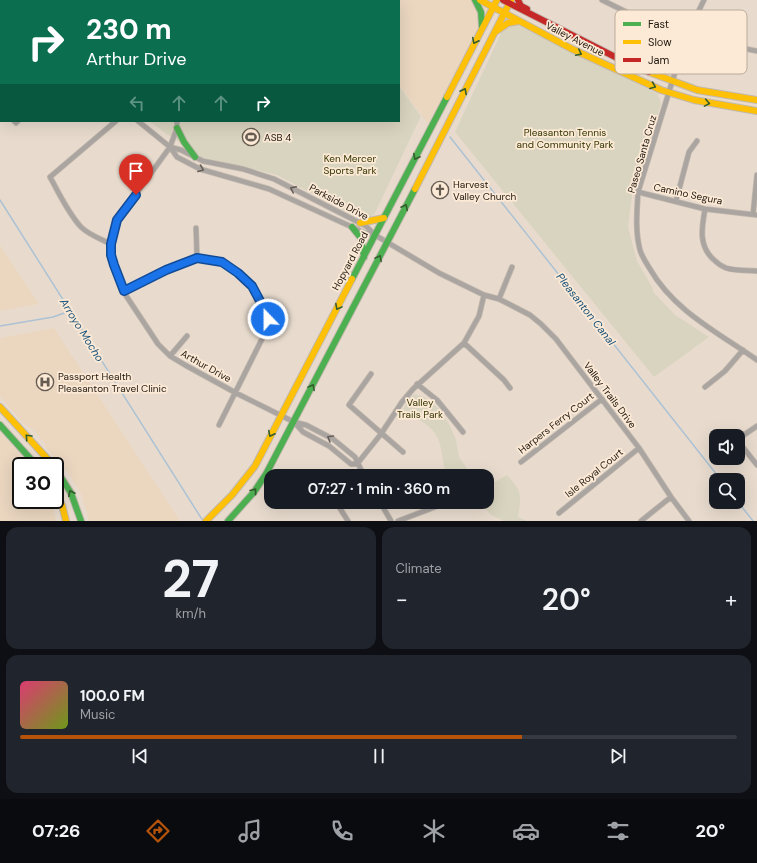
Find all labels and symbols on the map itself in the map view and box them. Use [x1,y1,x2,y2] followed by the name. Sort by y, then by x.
[615,10,747,74] legend
[648,17,669,31] text: Fast
[544,19,607,59] street label: Valley Avenue
[648,35,672,49] text: Slow
[472,37,480,45] one-way arrow
[575,48,583,55] one-way arrow
[648,53,669,67] text: Jam
[650,82,657,90] one-way arrow
[459,88,467,95] one-way arrow
[704,98,710,106] one-way arrow
[625,113,659,194] street label: Paseo Santa Cruz
[517,126,613,151] park label: Pleasanton Tennis and Community Park
[241,127,261,147] sports icon: ASB 4
[264,131,291,144] place label: ASB 4
[323,152,377,177] park label: Ken Mercer Sports Park
[413,153,420,160] one-way arrow
[119,154,153,195] pin
[198,164,205,172] one-way arrow
[453,178,517,203] place label: Harvest Valley Church
[430,180,450,200] church icon: Harvest Valley Church
[652,180,724,208] street label: Camino Segura
[307,181,371,223] street label: Parkside Drive
[290,186,297,193] one-way arrow
[401,204,408,211] one-way arrow
[329,229,371,293] street label: Hopyard Road
[374,255,382,262] one-way arrow
[553,270,619,348] water label: Pleasanton Canal
[56,295,107,365] water label: Arroyo Mocho
[247,298,289,340] position arrow
[335,302,342,310] one-way arrow
[178,347,234,385] street label: Arthur Drive
[581,359,639,431] street label: Valley Trails Drive
[58,370,167,395] place label: Passport Health Pleasanton Travel Clinic
[35,372,55,392] hospital icon: Passport Health Pleasanton Travel Clinic
[307,384,315,391] one-way arrow
[516,389,596,456] street label: Harpers Ferry Court
[397,396,443,421] park label: Valley Trails Park
[268,430,276,437] one-way arrow
[25,434,32,442] one-way arrow
[327,436,334,443] one-way arrow
[562,446,626,500] street label: Isle Royal Court
[12,457,64,509] speed limit sign: 30
[68,489,76,497] one-way arrow
[249,489,256,496] one-way arrow

